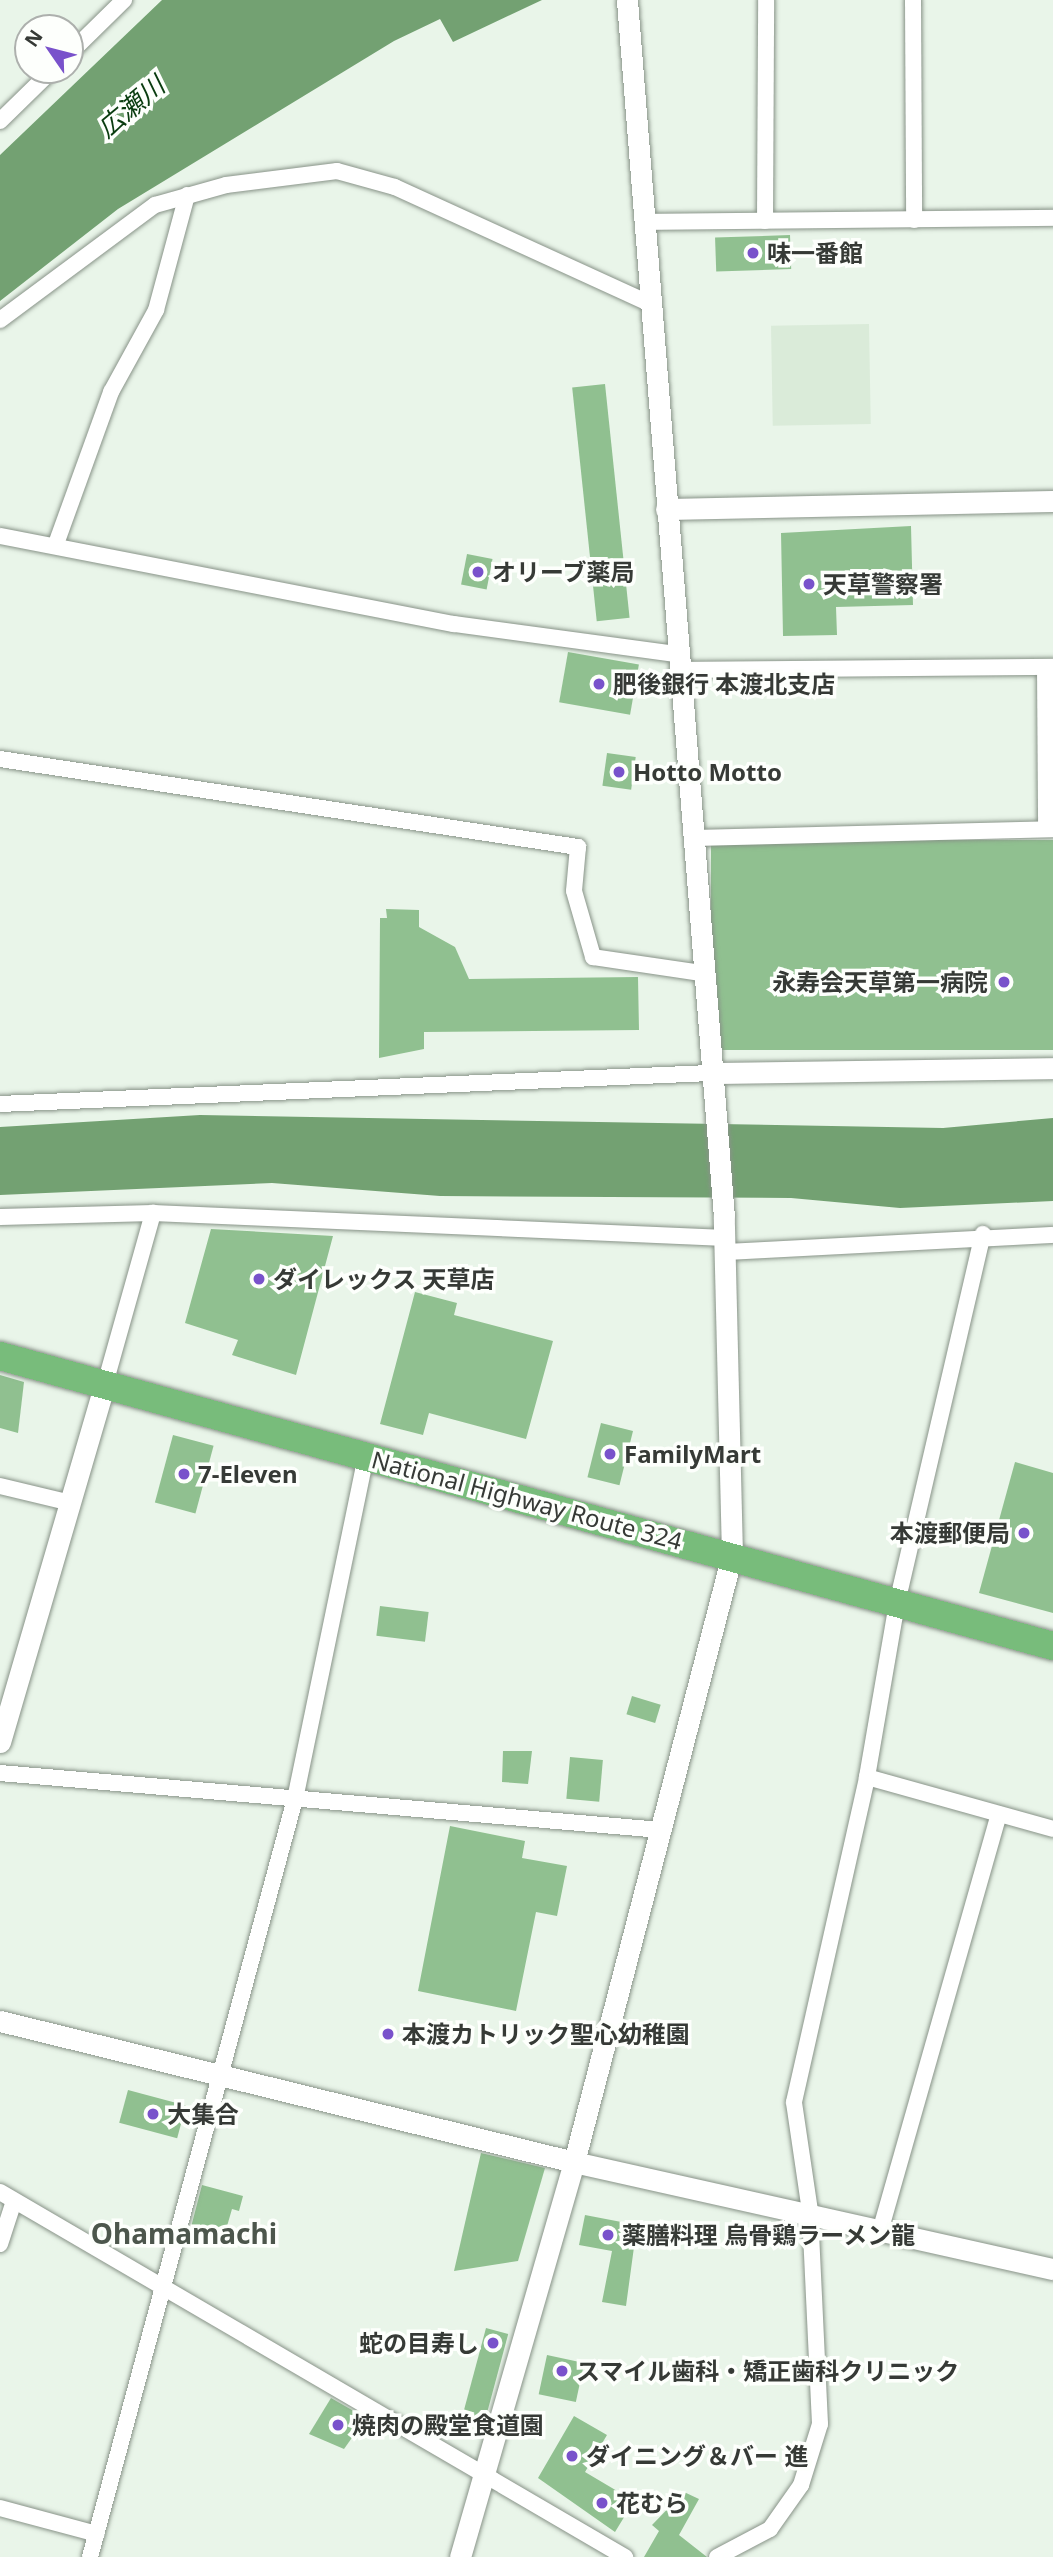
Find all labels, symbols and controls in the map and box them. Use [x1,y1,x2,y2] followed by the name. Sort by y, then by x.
[14,14,84,84] north arrow
[18,24,49,52] text: N
[91,70,171,144] water label: 広瀬川
[767,239,863,267] place label: 味一番館
[745,245,761,261] marker: 味一番館
[492,558,636,586] place label: オリーブ薬局
[470,564,486,580] marker: オリーブ薬局
[823,570,943,598] place label: 天草警察署
[801,576,817,592] marker: 天草警察署
[613,670,835,698] place label: 肥後銀行 本渡北支店
[591,676,607,692] marker: 肥後銀行 本渡北支店
[633,758,782,786] place label: Hotto Motto
[611,764,627,780] marker: Hotto Motto
[772,968,988,996] place label: 永寿会天草第一病院
[994,972,1014,992] marker: 永寿会天草第一病院
[273,1265,495,1293] place label: ダイレックス 天草店
[251,1271,267,1287] marker: ダイレックス 天草店
[624,1440,761,1468] place label: FamilyMart
[369,1445,685,1555] street label: National Highway Route 324
[602,1446,618,1462] marker: FamilyMart
[198,1460,297,1488] place label: 7-Eleven
[176,1466,192,1482] marker: 7-Eleven
[890,1519,1010,1547] place label: 本渡郵便局
[1016,1525,1032,1541] marker: 本渡郵便局
[402,2020,690,2048] place label: 本渡カトリック聖心幼稚園
[380,2026,396,2042] marker: 本渡カトリック聖心幼稚園
[167,2100,239,2128] place label: 大集合
[145,2106,161,2122] marker: 大集合
[91,2216,277,2250] district label: Ohamamachi
[622,2221,916,2249] place label: 薬膳料理 烏骨鶏ラーメン龍
[600,2227,616,2243] marker: 薬膳料理 烏骨鶏ラーメン龍
[359,2329,479,2357] place label: 蛇の目寿し
[485,2335,501,2351] marker: 蛇の目寿し
[576,2357,960,2385] place label: スマイル歯科・矯正歯科クリニック
[554,2363,570,2379] marker: スマイル歯科・矯正歯科クリニック
[352,2411,544,2439] place label: 焼肉の殿堂食道園
[330,2417,346,2433] marker: 焼肉の殿堂食道園
[586,2442,808,2470] place label: ダイニング＆バー 進
[564,2448,580,2464] marker: ダイニング＆バー 進
[616,2489,688,2517] place label: 花むら
[594,2495,610,2511] marker: 花むら

